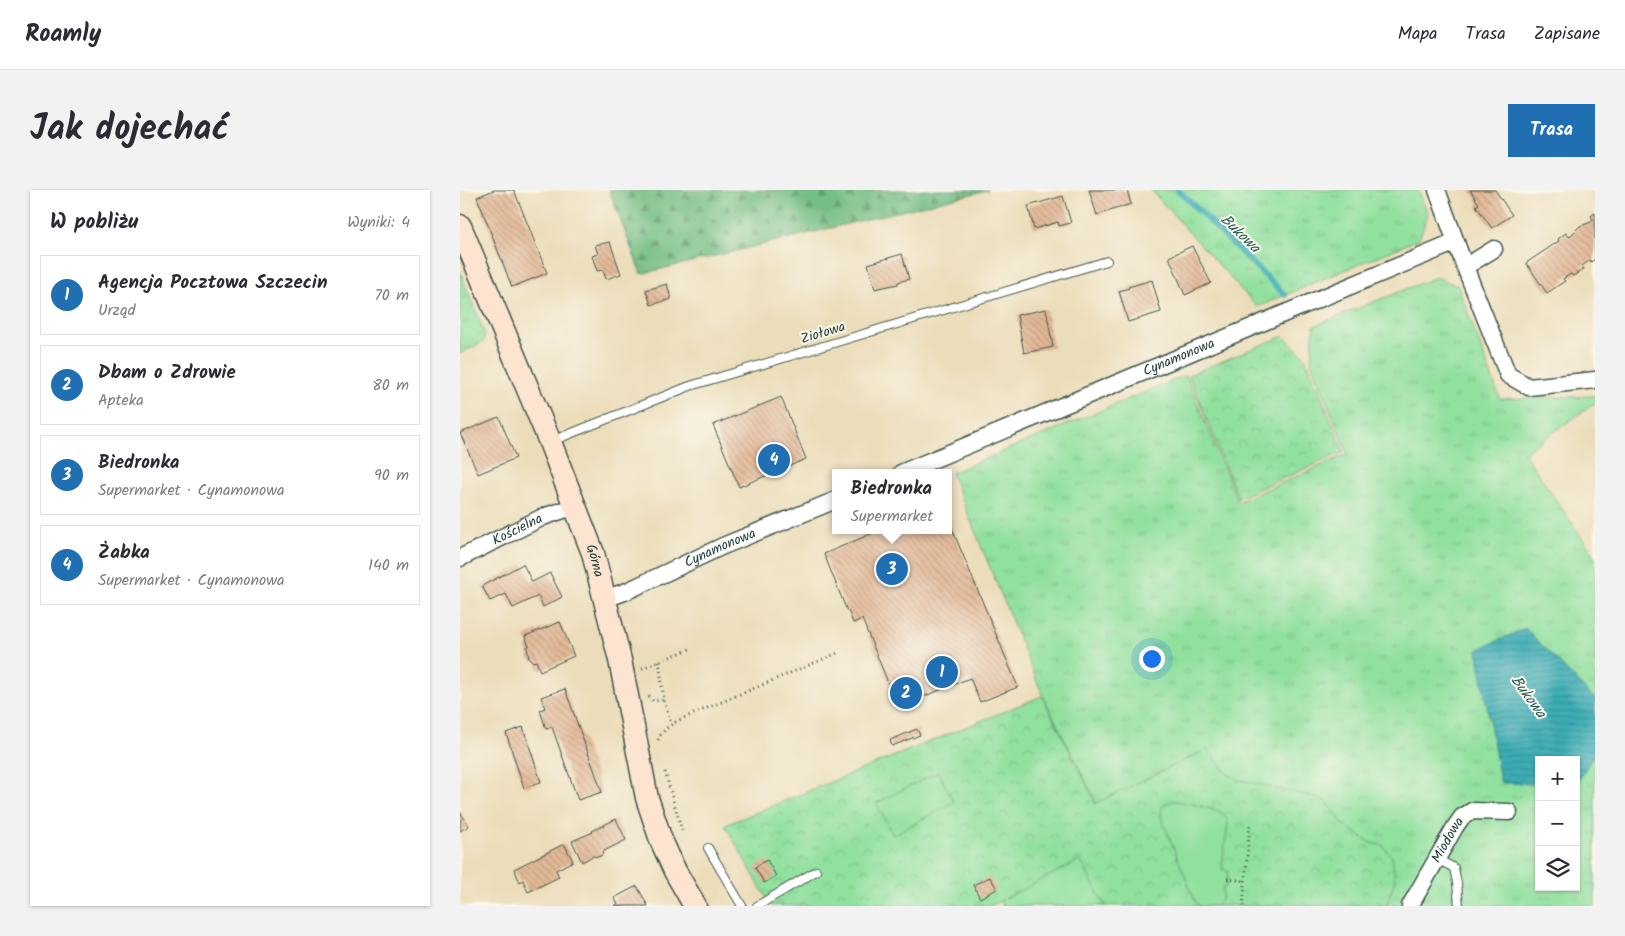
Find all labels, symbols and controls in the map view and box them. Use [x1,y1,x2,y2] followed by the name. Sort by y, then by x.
[25,15,101,54] text: Roamly
[1398,20,1438,49] text: Mapa
[1466,20,1506,49] text: Trasa
[1534,20,1600,49] text: Zapisane
[30,102,229,158] text: Jak dojechać
[1508,104,1595,157] button: Trasa
[50,206,138,239] text: W pobliżu
[1214,209,1266,260] water label: Bukowa
[347,210,410,235] text: Wyniki: 4
[98,268,327,298] text: Agencja Pocztowa Szczecin
[65,283,69,308] text: 1
[374,283,409,308] text: 70 m
[98,298,135,323] text: Urząd
[798,316,848,350] street label: Ziołowa
[1139,333,1218,382] street label: Cynamonowa
[98,358,236,388] text: Dbam o Zdrowie
[62,373,72,398] text: 2
[372,373,409,398] text: 80 m
[98,388,144,413] text: Apteka
[758,441,790,479] pin: 4
[98,448,179,478] text: Biedronka
[63,463,71,488] text: 3
[374,463,409,488] text: 90 m
[832,469,952,534] popup
[851,474,932,504] text: Biedronka
[98,478,285,503] text: Supermarket · Cynamonowa
[851,504,933,529] text: Supermarket
[488,508,546,551] street label: Kościelna
[681,523,759,574] street label: Cynamonowa
[98,538,150,568] text: Żabka
[580,541,610,580] street label: Górna
[876,550,908,588] pin: 3
[63,553,71,578] text: 4
[368,553,409,578] text: 140 m
[98,568,285,593] text: Supermarket · Cynamonowa
[1139,646,1165,672] your location
[926,653,958,691] pin: 1
[1504,671,1552,724] water label: Bukowa
[890,674,922,712] pin: 2
[1535,756,1580,891] map controls
[1535,756,1580,801] button: +
[1535,801,1580,846] button: −
[1426,812,1470,867] street label: Miodowa
[1535,846,1580,891] button: layers

